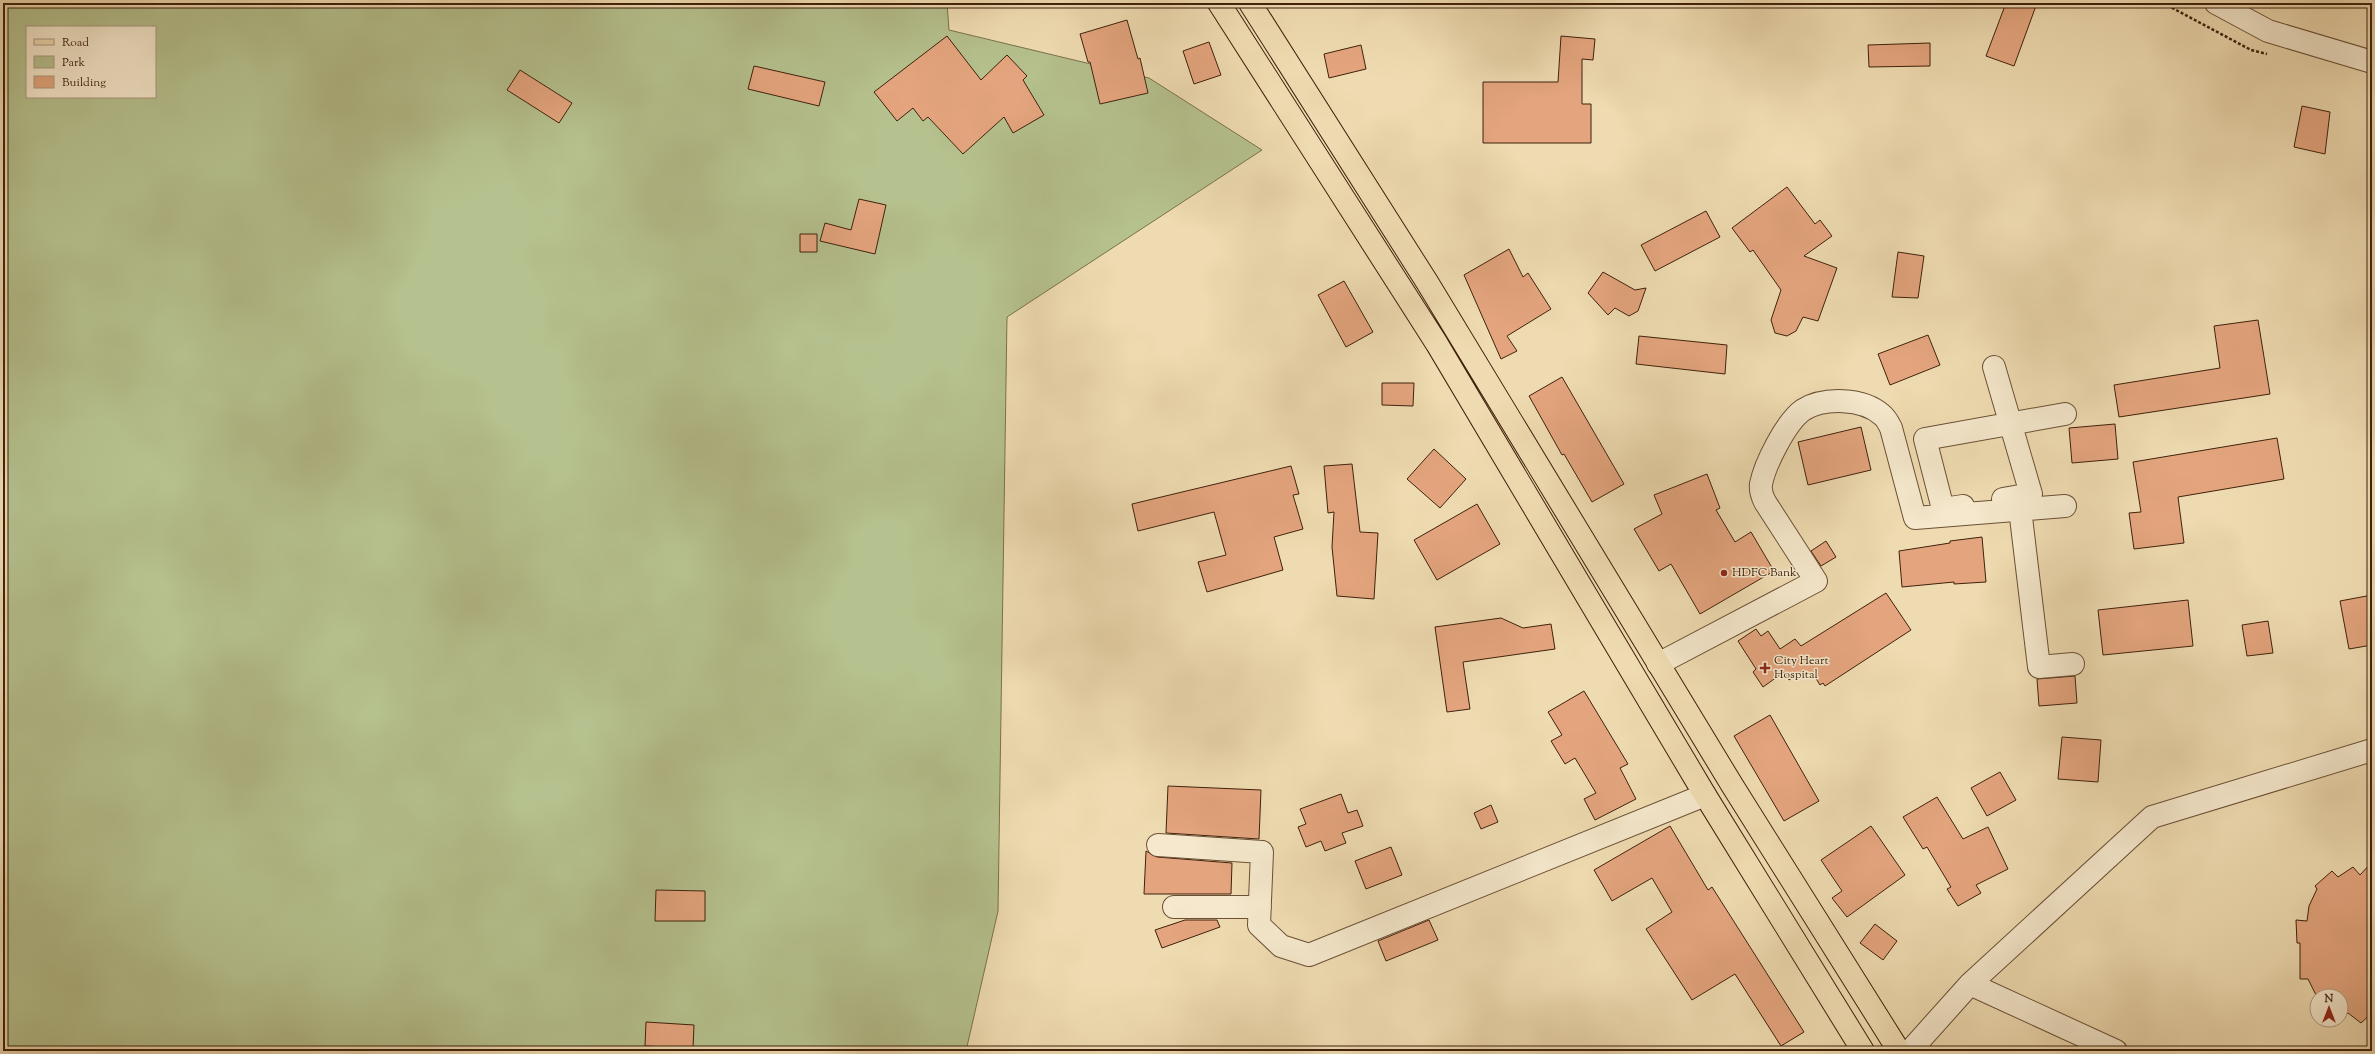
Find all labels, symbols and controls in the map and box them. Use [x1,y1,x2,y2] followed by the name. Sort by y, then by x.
[26,26,156,98] legend
[62,34,89,52] text: Road
[62,54,85,72] text: Park
[62,74,106,92] text: Building
[1732,564,1797,582] place label: HDFC Bank
[1719,568,1729,578] marker: HDFC Bank
[1774,652,1829,684] place label: City Heart Hospital
[1759,662,1771,674] marker: City Heart Hospital
[2309,988,2349,1028] north arrow
[2324,991,2334,1007] text: N

